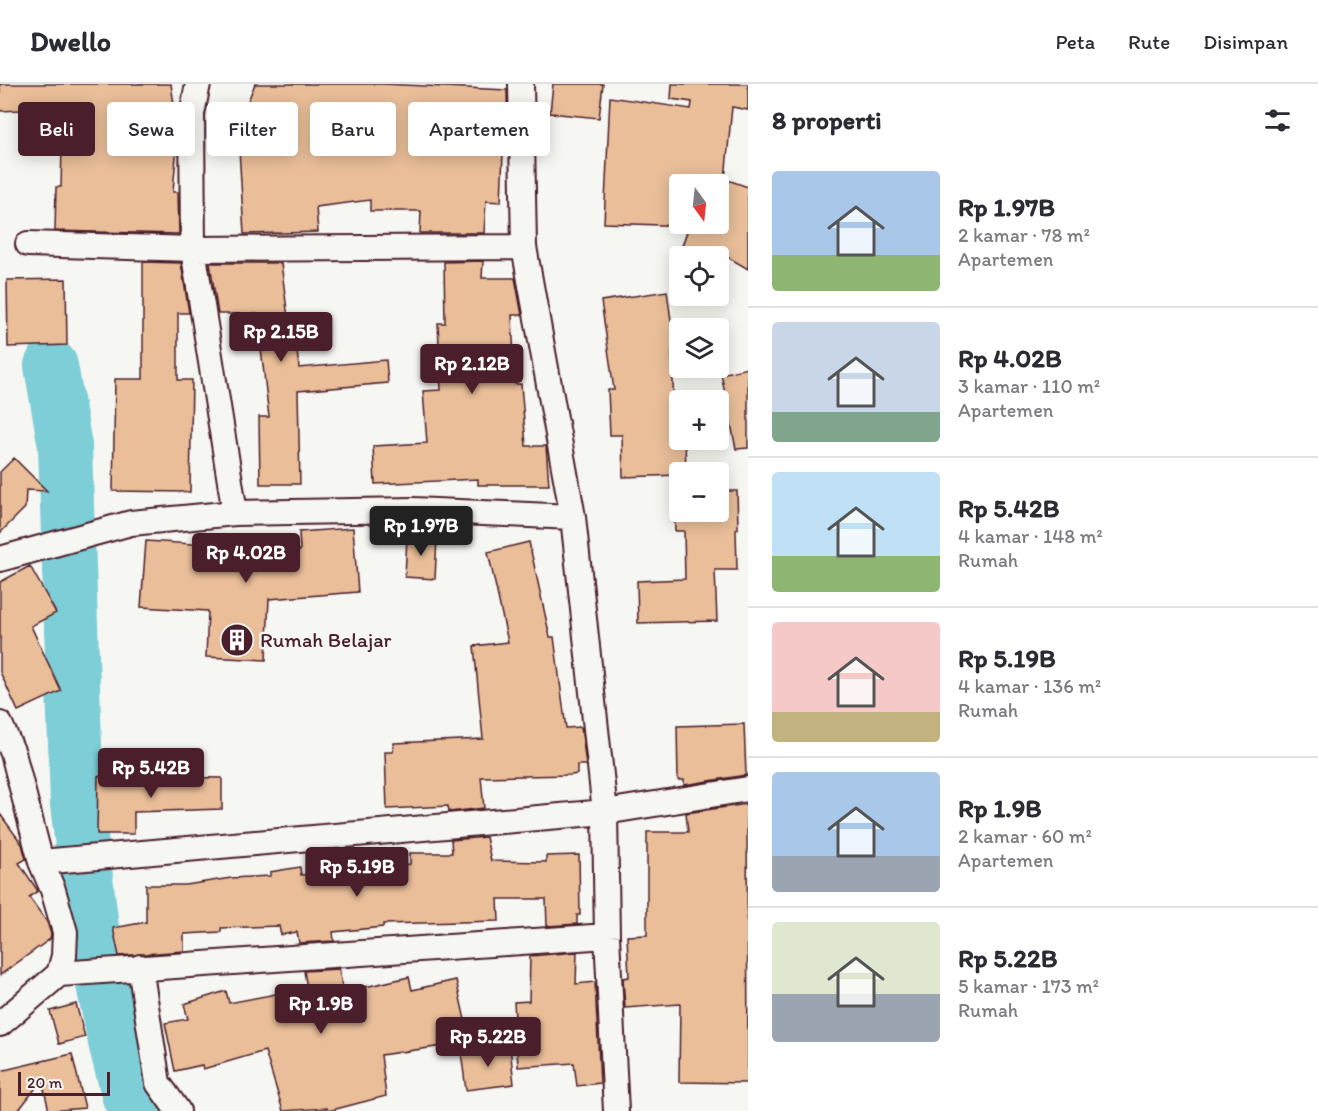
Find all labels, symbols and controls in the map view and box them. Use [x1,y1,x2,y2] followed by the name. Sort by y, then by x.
[30,24,111,58] text: Dwello
[1055,29,1095,54] text: Peta
[1128,29,1170,54] text: Rute
[1203,29,1288,54] text: Disimpan
[18,102,95,156] chip: Beli
[107,102,195,156] chip: Sewa
[207,102,298,156] chip: Filter
[310,102,396,156] chip: Baru
[408,102,550,156] chip: Apartemen
[772,104,882,136] text: 8 properti
[1261,104,1294,137] icon: filters
[669,174,729,234] north arrow
[669,174,729,522] map controls
[958,191,1055,223] text: Rp 1.97B
[820,195,892,267] icon: home
[958,223,1090,247] text: 2 kamar · 78 m²
[669,246,729,306] button: locate
[958,247,1053,271] text: Apartemen
[219,312,343,363] pin: Rp 2.15B
[669,318,729,378] button: layers
[243,319,319,343] text: Rp 2.15B
[958,342,1062,374] text: Rp 4.02B
[410,344,534,395] pin: Rp 2.12B
[820,346,892,418] icon: home
[434,351,510,375] text: Rp 2.12B
[958,374,1100,398] text: 3 kamar · 110 m²
[669,390,729,450] button: +
[958,398,1053,422] text: Apartemen
[669,462,729,522] button: −
[958,492,1059,524] text: Rp 5.42B
[820,496,892,568] icon: home
[359,506,483,557] pin: Rp 1.97B
[384,513,458,537] text: Rp 1.97B
[958,524,1103,548] text: 4 kamar · 148 m²
[184,533,308,584] pin: Rp 4.02B
[206,540,286,564] text: Rp 4.02B
[958,548,1018,572] text: Rumah
[219,622,255,658] building icon: Rumah Belajar
[260,627,392,652] place label: Rumah Belajar
[958,642,1056,674] text: Rp 5.19B
[820,646,892,718] icon: home
[958,674,1101,698] text: 4 kamar · 136 m²
[958,698,1018,722] text: Rumah
[89,748,213,799] pin: Rp 5.42B
[112,755,190,779] text: Rp 5.42B
[958,792,1042,824] text: Rp 1.9B
[820,796,892,868] icon: home
[958,824,1092,848] text: 2 kamar · 60 m²
[295,847,419,898] pin: Rp 5.19B
[958,848,1053,872] text: Apartemen
[319,854,395,878] text: Rp 5.19B
[958,942,1058,974] text: Rp 5.22B
[820,946,892,1018] icon: home
[958,974,1099,998] text: 5 kamar · 173 m²
[266,984,376,1035] pin: Rp 1.9B
[289,991,353,1015] text: Rp 1.9B
[958,998,1018,1022] text: Rumah
[426,1017,550,1068] pin: Rp 5.22B
[450,1024,526,1048] text: Rp 5.22B
[18,1069,110,1096] scale bar
[27,1073,62,1092] text: 20 m

